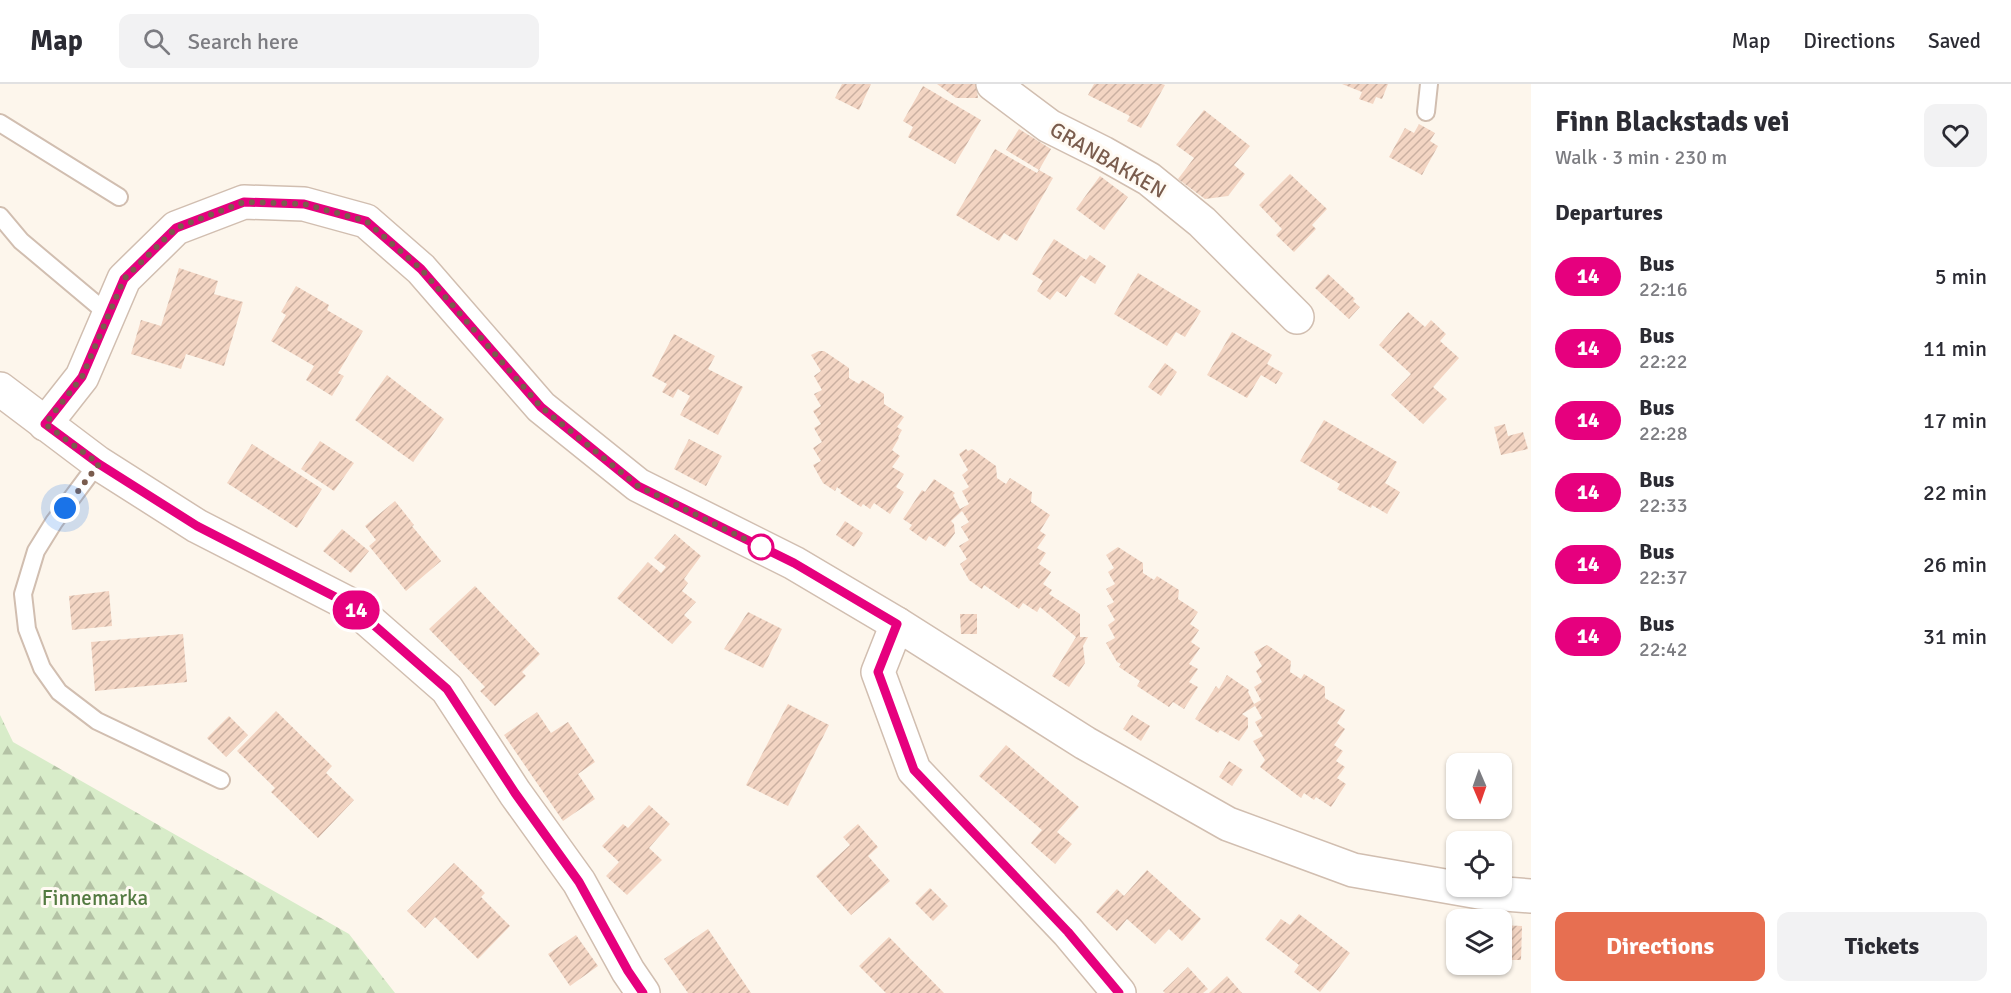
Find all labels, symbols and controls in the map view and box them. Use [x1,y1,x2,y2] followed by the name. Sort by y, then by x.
[119,14,539,68] search box
[30,24,83,58] text: Map
[140,25,173,58] icon: search
[188,28,299,55] text: Search here
[1732,28,1770,54] text: Map
[1803,28,1895,54] text: Directions
[1928,28,1981,54] text: Saved
[1924,104,1987,167] button: heart
[1555,105,1790,139] text: Finn Blackstads vei
[1045,116,1171,204] street label: GRANBAKKEN
[1555,145,1727,170] text: Walk · 3 min · 230 m
[1555,199,1663,226] text: Departures
[1639,250,1674,277] text: Bus
[1577,263,1599,289] text: 14
[1935,263,1987,290] text: 5 min
[1639,277,1688,302] text: 22:16
[1639,322,1674,349] text: Bus
[1577,335,1599,361] text: 14
[1923,335,1987,362] text: 11 min
[1639,349,1688,374] text: 22:22
[1639,394,1674,421] text: Bus
[1577,407,1599,433] text: 14
[1923,407,1987,434] text: 17 min
[1639,421,1688,446] text: 22:28
[1639,466,1674,493] text: Bus
[1577,479,1599,505] text: 14
[1923,479,1987,506] text: 22 min
[50,493,80,523] your location
[1639,493,1688,518] text: 22:33
[748,534,774,560] unlabelled marker
[1639,538,1674,565] text: Bus
[1577,551,1599,577] text: 14
[1923,551,1987,578] text: 26 min
[1639,565,1688,590] text: 22:37
[329,590,383,630] line badge: 14
[345,597,367,623] text: 14
[1639,610,1674,637] text: Bus
[1577,623,1599,649] text: 14
[1923,623,1987,650] text: 31 min
[1639,637,1688,662] text: 22:42
[1446,753,1512,819] north arrow
[1446,753,1512,975] map controls
[1446,831,1512,897] button: locate
[42,885,148,911] park label: Finnemarka
[1446,909,1512,975] button: layers
[1555,912,1765,981] button: Directions
[1777,912,1987,981] button: Tickets

